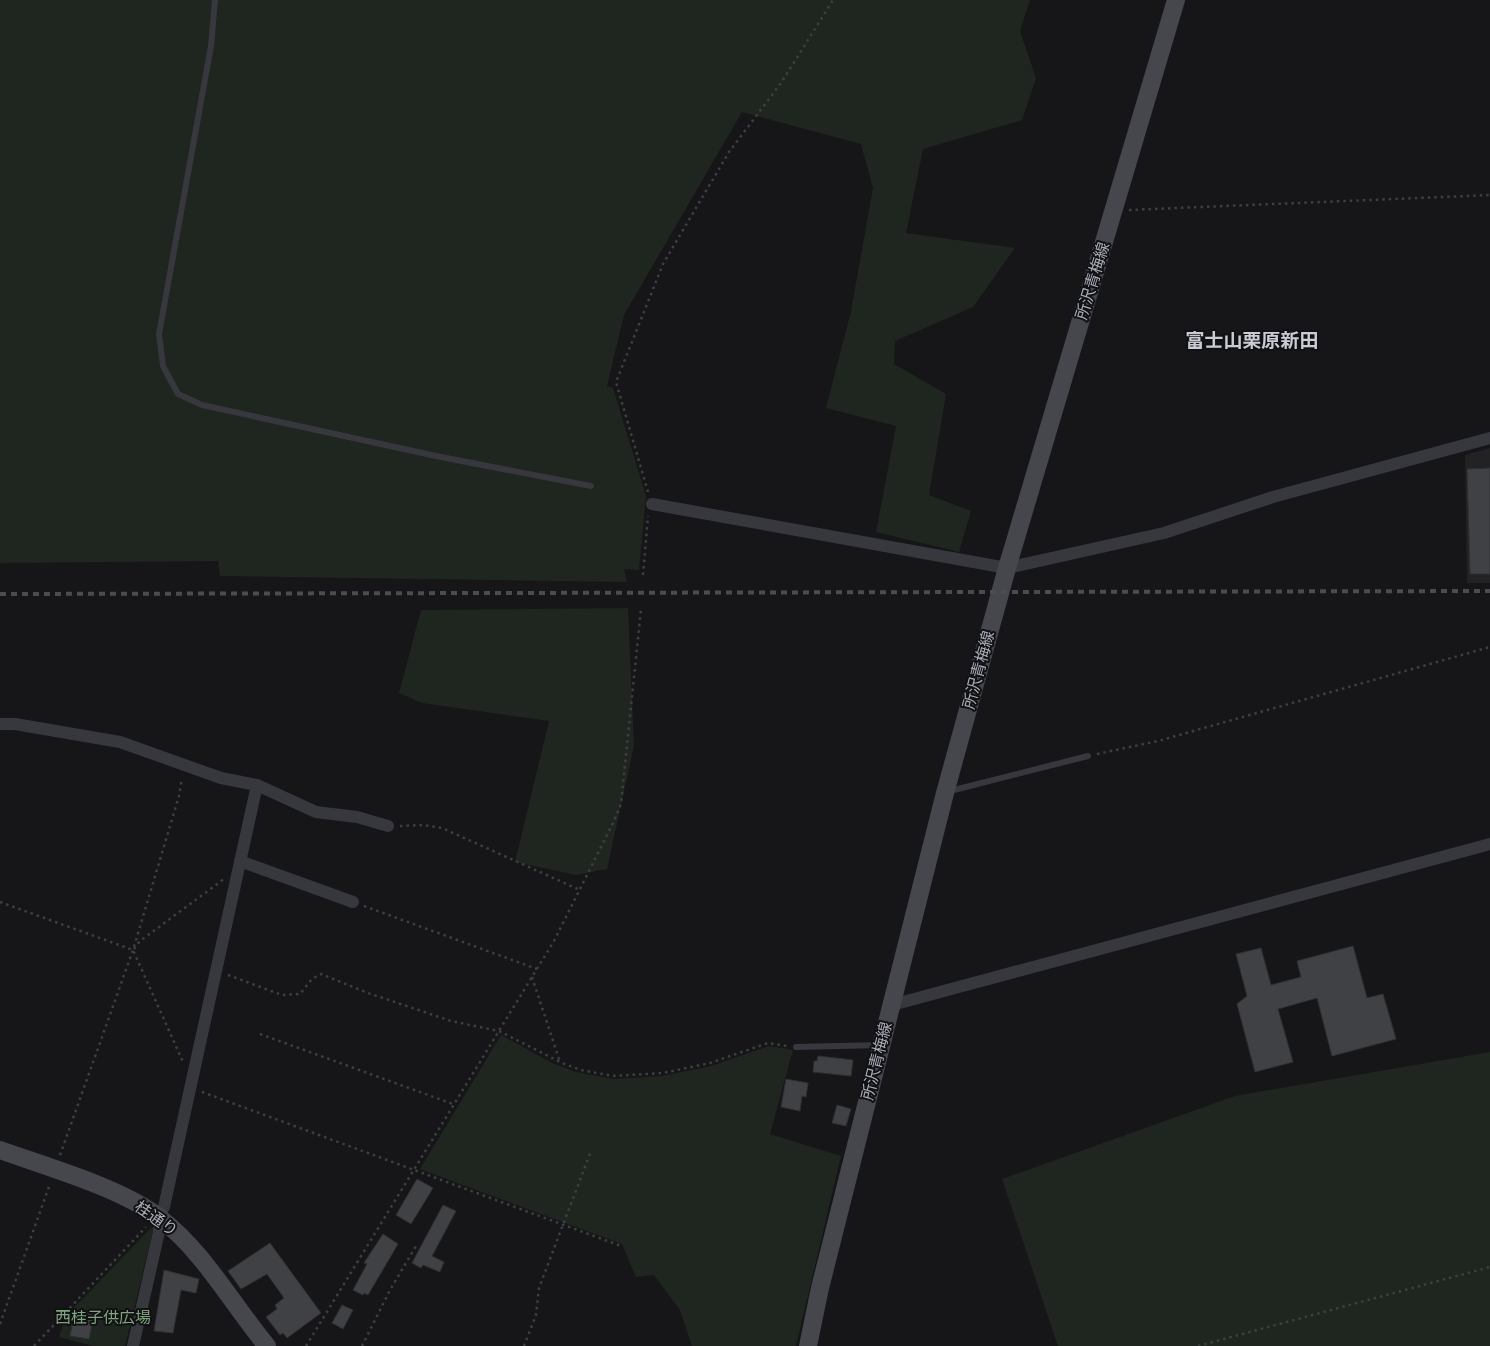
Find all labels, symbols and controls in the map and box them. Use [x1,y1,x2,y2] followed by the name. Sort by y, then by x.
[1071,240,1115,322] street label: 所沢青梅線
[1185,328,1319,354] district label: 富士山栗原新田
[958,629,1000,711] street label: 所沢青梅線
[857,1020,897,1102] street label: 所沢青梅線
[130,1196,182,1242] street label: 桂通り
[55,1307,151,1329] park label: 西桂子供広場

